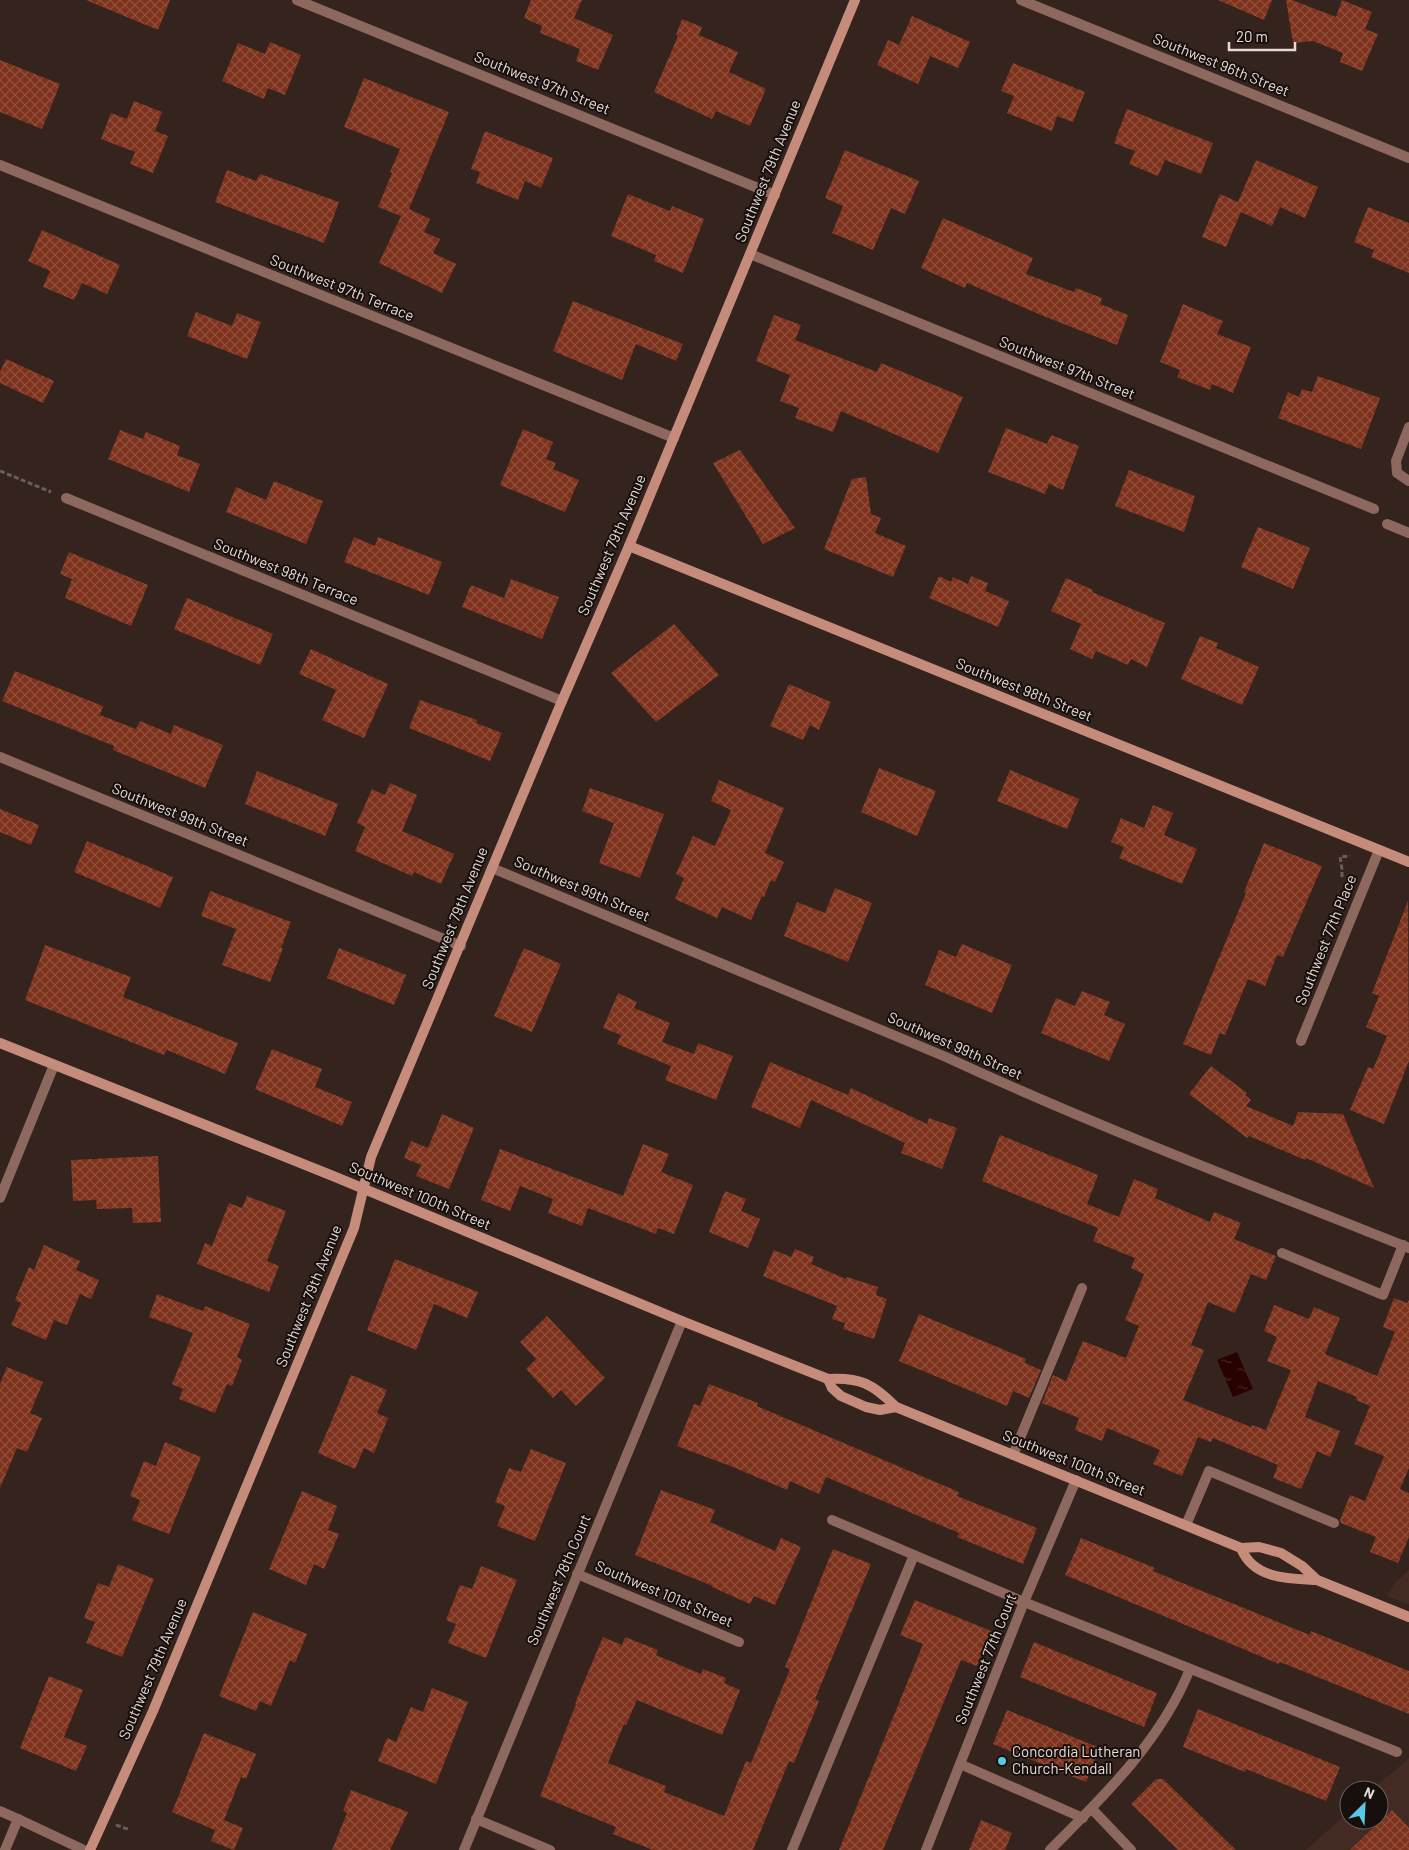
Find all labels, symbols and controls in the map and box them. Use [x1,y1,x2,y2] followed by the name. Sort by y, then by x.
[1229,20,1295,52] scale bar
[1236,27,1268,45] text: 20 m
[1151,28,1292,100] street label: Southwest 96th Street
[472,47,613,118] street label: Southwest 97th Street
[730,97,804,244] street label: Southwest 79th Avenue
[268,250,417,324] street label: Southwest 97th Terrace
[997,332,1138,403] street label: Southwest 97th Street
[573,471,649,618] street label: Southwest 79th Avenue
[211,534,361,608] street label: Southwest 98th Terrace
[954,653,1095,725] street label: Southwest 98th Street
[110,778,251,850] street label: Southwest 99th Street
[417,844,491,991] street label: Southwest 79th Avenue
[512,851,653,925] street label: Southwest 99th Street
[1291,872,1359,1007] street label: Southwest 77th Place
[885,1007,1026,1083] street label: Southwest 99th Street
[347,1157,494,1233] street label: Southwest 100th Street
[271,1222,345,1369] street label: Southwest 79th Avenue
[1000,1425,1148,1499] street label: Southwest 100th Street
[522,1511,594,1648] street label: Southwest 78th Court
[593,1556,736,1630] street label: Southwest 101st Street
[951,1591,1020,1727] street label: Southwest 77th Court
[114,1595,190,1742] street label: Southwest 79th Avenue
[1012,1742,1140,1777] place label: Concordia Lutheran Church-Kendall
[996,1755,1008,1767] marker: Concordia Lutheran Church-Kendall
[1339,1780,1389,1830] north arrow
[1362,1783,1377,1802] text: N

